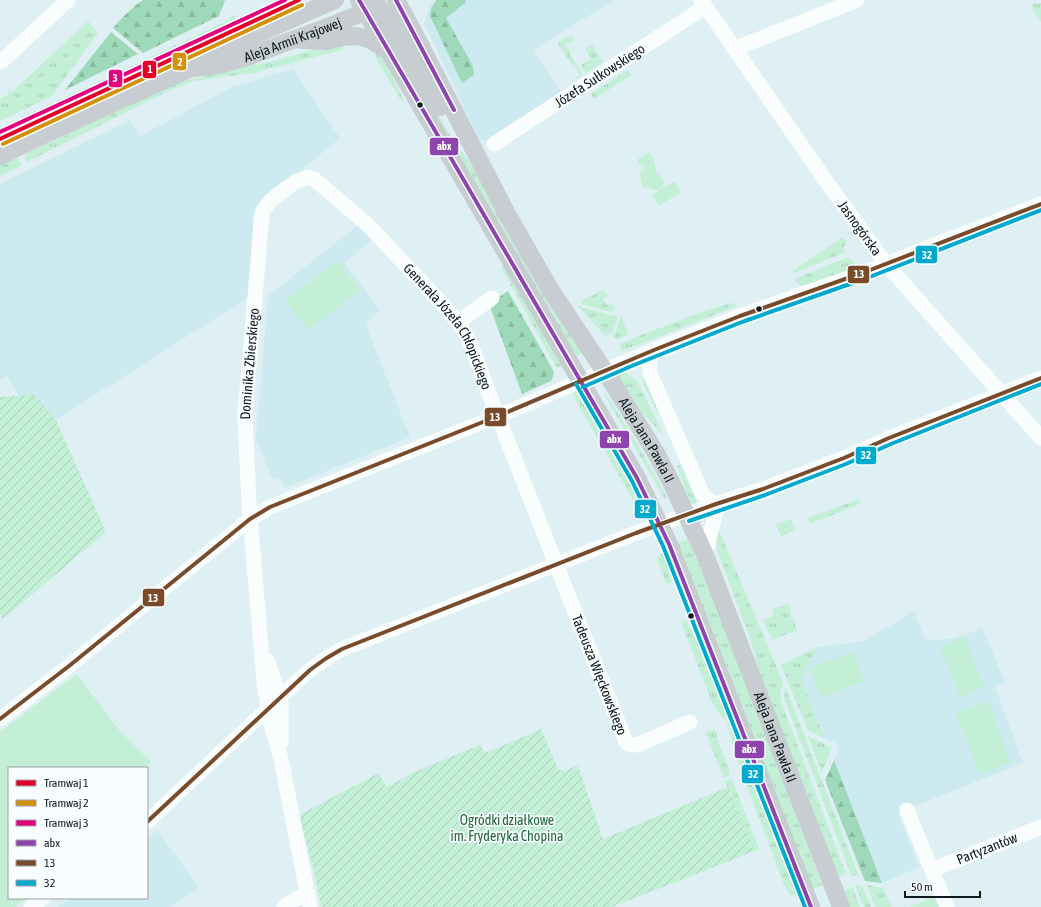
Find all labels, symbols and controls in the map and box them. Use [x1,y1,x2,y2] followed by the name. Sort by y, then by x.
[242,14,344,65] street label: Aleja Armii Krajowej
[552,40,648,110] street label: Józefa Sułkowskiego
[172,52,187,71] line badge: 2
[177,56,183,68] text: 2
[142,60,157,79] line badge: 1
[147,63,153,75] text: 1
[108,69,123,88] line badge: 3
[112,72,118,84] text: 3
[415,100,425,110] unlabelled marker
[429,137,459,156] line badge: abx
[437,140,452,152] text: abx
[835,198,885,258] street label: Jasnogórska
[915,245,938,264] line badge: 32
[922,249,932,261] text: 32
[400,260,495,392] street label: Generała Józefa Chłopickiego
[847,265,870,284] line badge: 13
[854,268,864,280] text: 13
[754,304,764,314] unlabelled marker
[237,307,262,420] street label: Dominika Zbierskiego
[616,395,678,485] street label: Aleja Jana Pawła II
[484,407,507,427] line badge: 13
[490,411,500,423] text: 13
[599,430,630,449] line badge: abx
[607,433,622,445] text: abx
[855,446,877,465] line badge: 32
[861,449,871,461] text: 32
[634,499,657,519] line badge: 32
[640,503,650,515] text: 32
[142,588,165,607] line badge: 13
[148,592,158,604] text: 13
[686,611,696,621] unlabelled marker
[569,612,630,737] street label: Tadeusza Więckowskiego
[751,689,800,784] street label: Aleja Jana Pawła II
[734,740,765,759] line badge: abx
[742,743,757,755] text: abx
[741,764,764,784] line badge: 32
[8,767,148,899] legend
[748,768,758,780] text: 32
[44,776,89,790] text: Tramwaj 1
[44,796,89,810] text: Tramwaj 2
[450,812,564,844] park label: Ogródki działkowe im. Fryderyka Chopina
[44,816,89,830] text: Tramwaj 3
[954,829,1020,868] street label: Partyzantów
[44,836,60,850] text: abx
[44,856,55,870] text: 13
[905,873,980,899] scale bar
[44,876,55,890] text: 32
[911,880,933,894] text: 50 m

